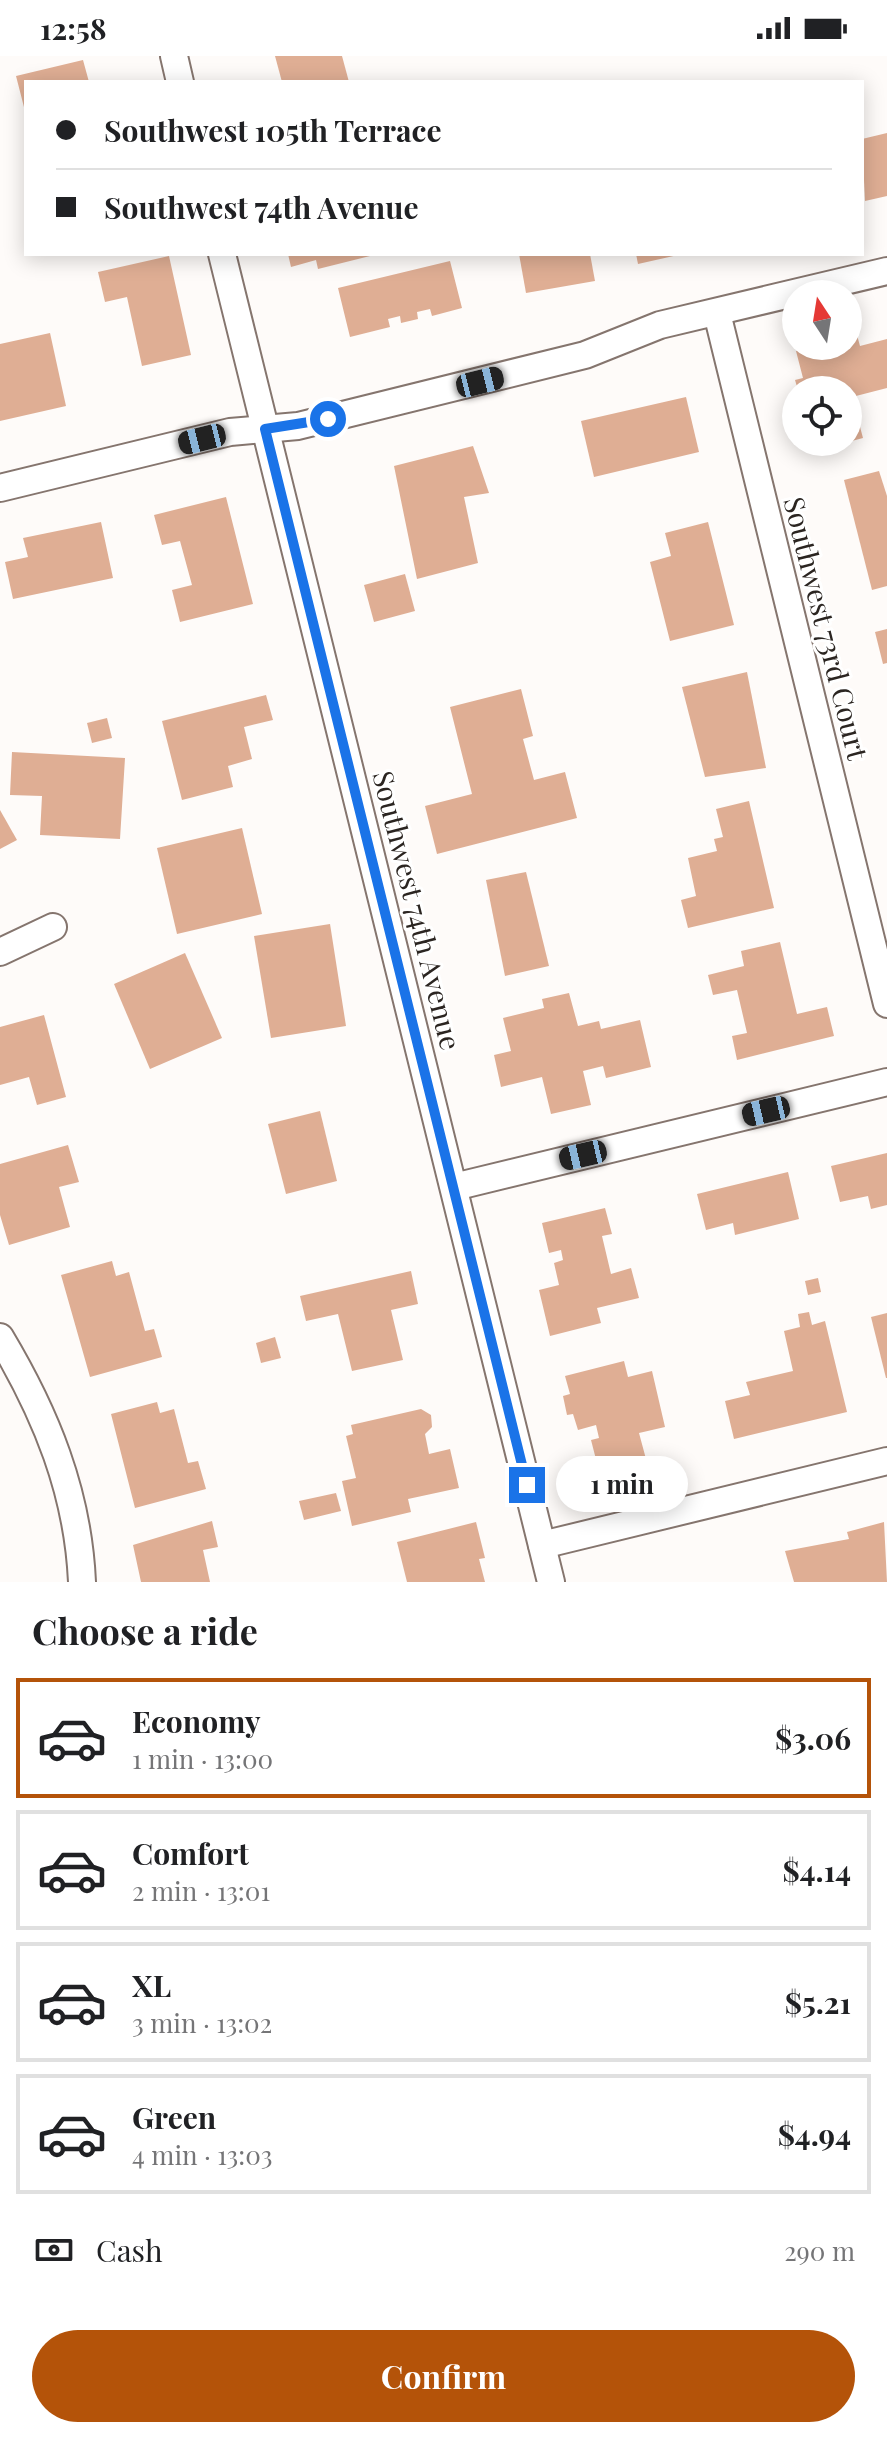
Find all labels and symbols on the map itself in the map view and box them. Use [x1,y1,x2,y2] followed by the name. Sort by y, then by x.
[782,280,862,360] north arrow
[454,365,506,399] car
[310,401,346,437] route start
[176,422,228,456] car
[776,493,878,764] street label: Southwest 73rd Court
[365,767,471,1053] street label: Southwest 74th Avenue
[740,1094,792,1128] car
[557,1138,609,1172] car
[555,1457,687,1513] callout: 1 min
[509,1467,545,1503] route end

